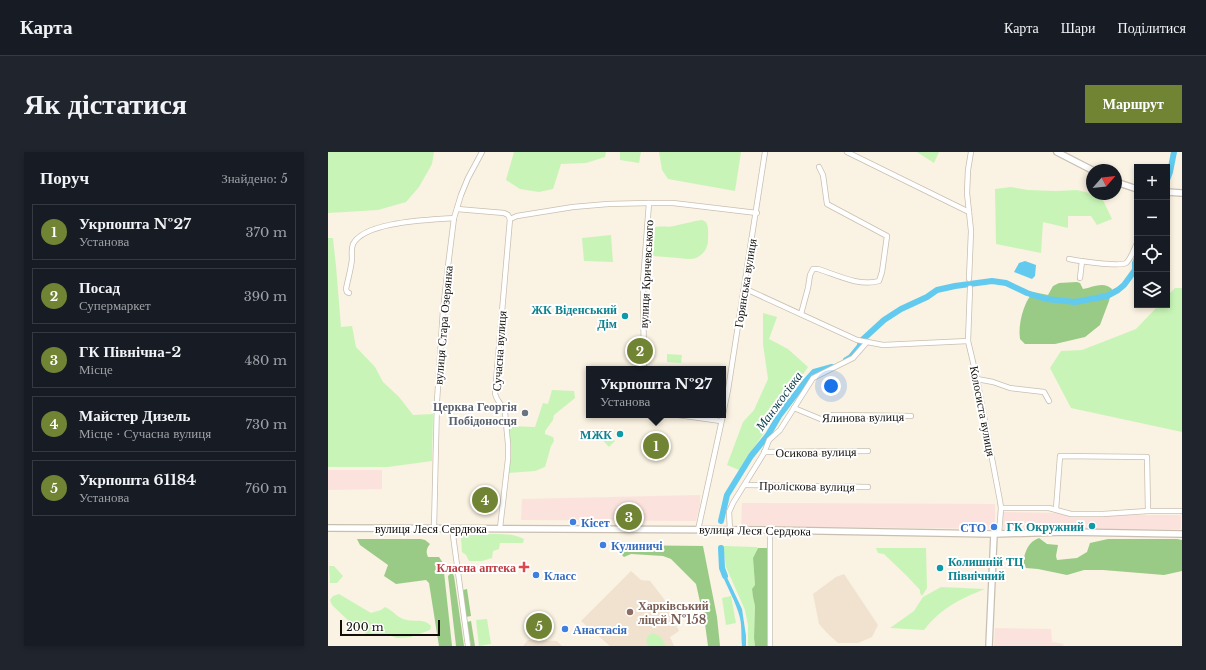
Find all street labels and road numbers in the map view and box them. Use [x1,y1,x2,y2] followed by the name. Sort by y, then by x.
[636,219,656,329] street label: вулиця Кричевського
[731,237,760,329] street label: Горянська вулиця
[430,264,456,385] street label: вулиця Стара Озерянка
[489,310,509,392] street label: Сучасна вулиця
[967,364,999,458] street label: Колосиста вулиця
[822,409,905,425] street label: Ялинова вулиця
[775,444,857,460] street label: Осикова вулиця
[759,478,855,494] street label: Проліскова вулиця
[375,521,488,536] street label: вулиця Леся Сердюка
[699,522,812,538] street label: вулиця Леся Сердюка

